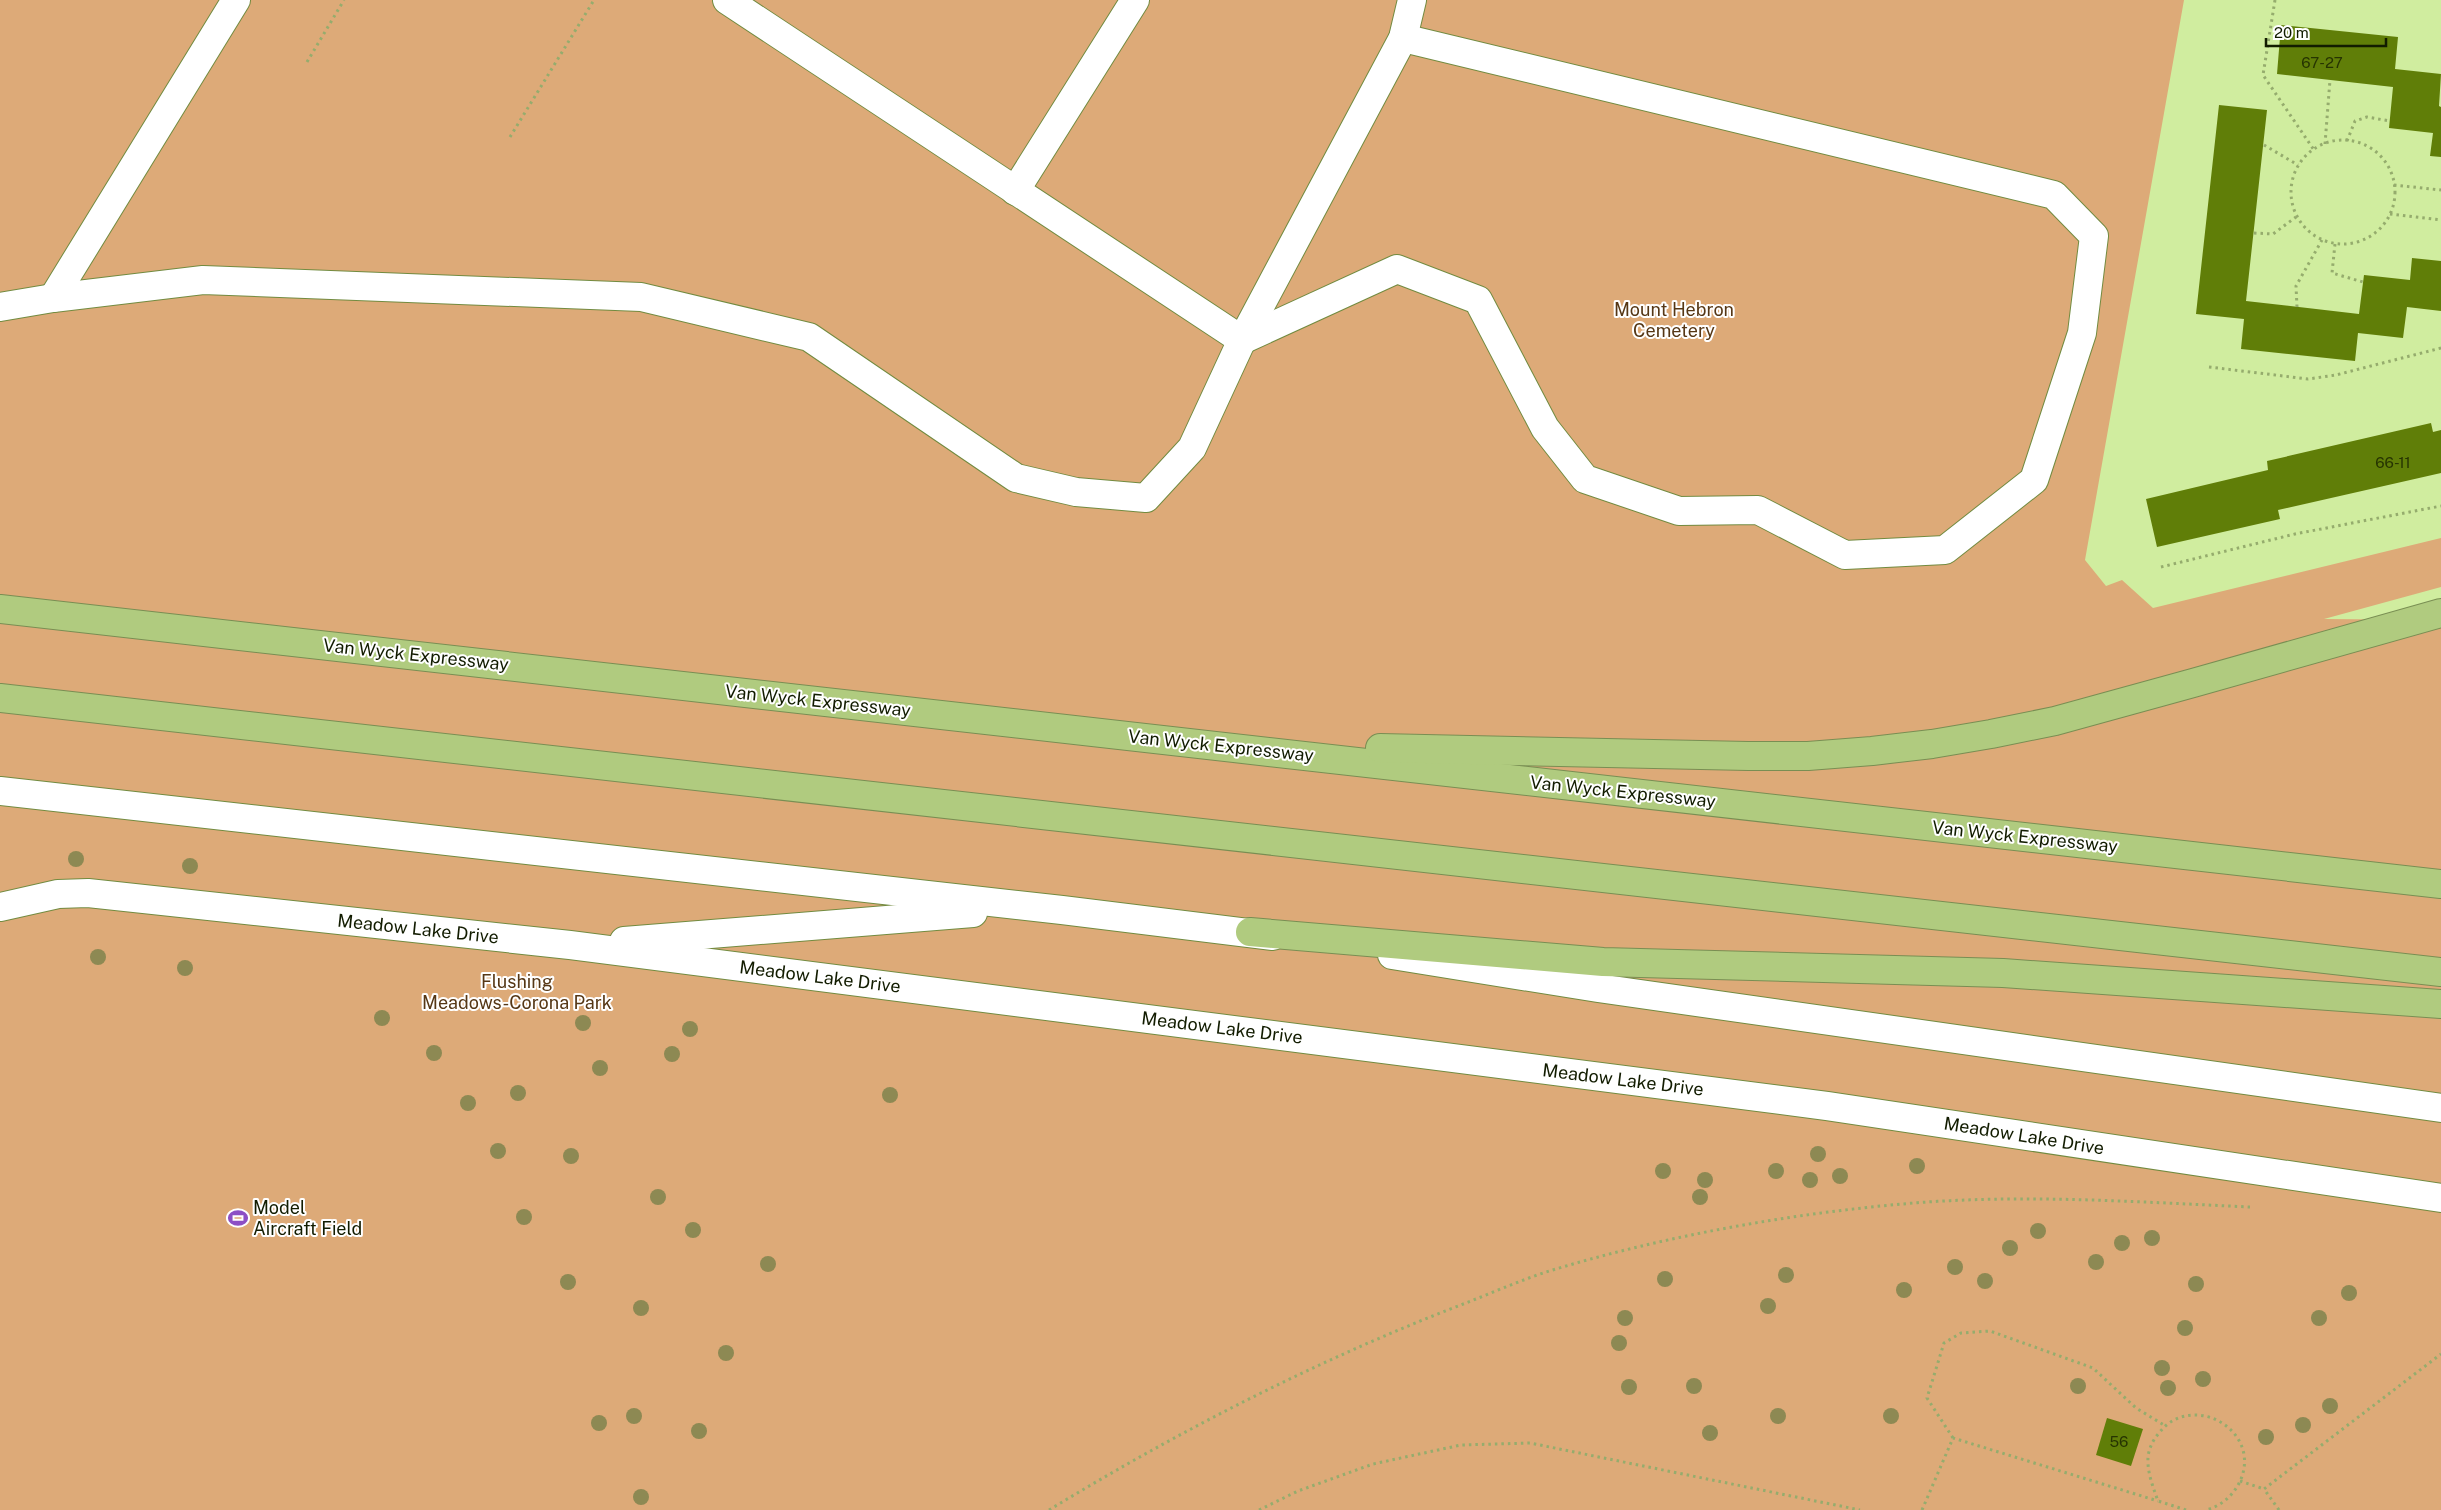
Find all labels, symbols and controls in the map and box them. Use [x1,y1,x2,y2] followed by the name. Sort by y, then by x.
[2266,15,2386,47] scale bar
[2274,24,2309,41] text: 20 m
[2301,54,2343,71] house number: 67-27
[1614,299,1734,341] park label: Mount Hebron Cemetery
[2375,454,2411,471] house number: 66-11
[322,634,510,675] street label: Van Wyck Expressway
[724,680,912,721] street label: Van Wyck Expressway
[1127,725,1315,766] street label: Van Wyck Expressway
[1529,771,1717,812] street label: Van Wyck Expressway
[1931,816,2119,857] street label: Van Wyck Expressway
[336,910,500,947] street label: Meadow Lake Drive
[738,956,902,997] street label: Meadow Lake Drive
[422,971,612,1013] park label: Flushing Meadows-Corona Park
[1140,1007,1304,1048] street label: Meadow Lake Drive
[1541,1059,1705,1100] street label: Meadow Lake Drive
[1942,1112,2106,1159] street label: Meadow Lake Drive
[253,1197,362,1239] place label: Model Aircraft Field
[227,1207,249,1229] sports icon: Model Aircraft Field
[2110,1433,2128,1450] house number: 56

